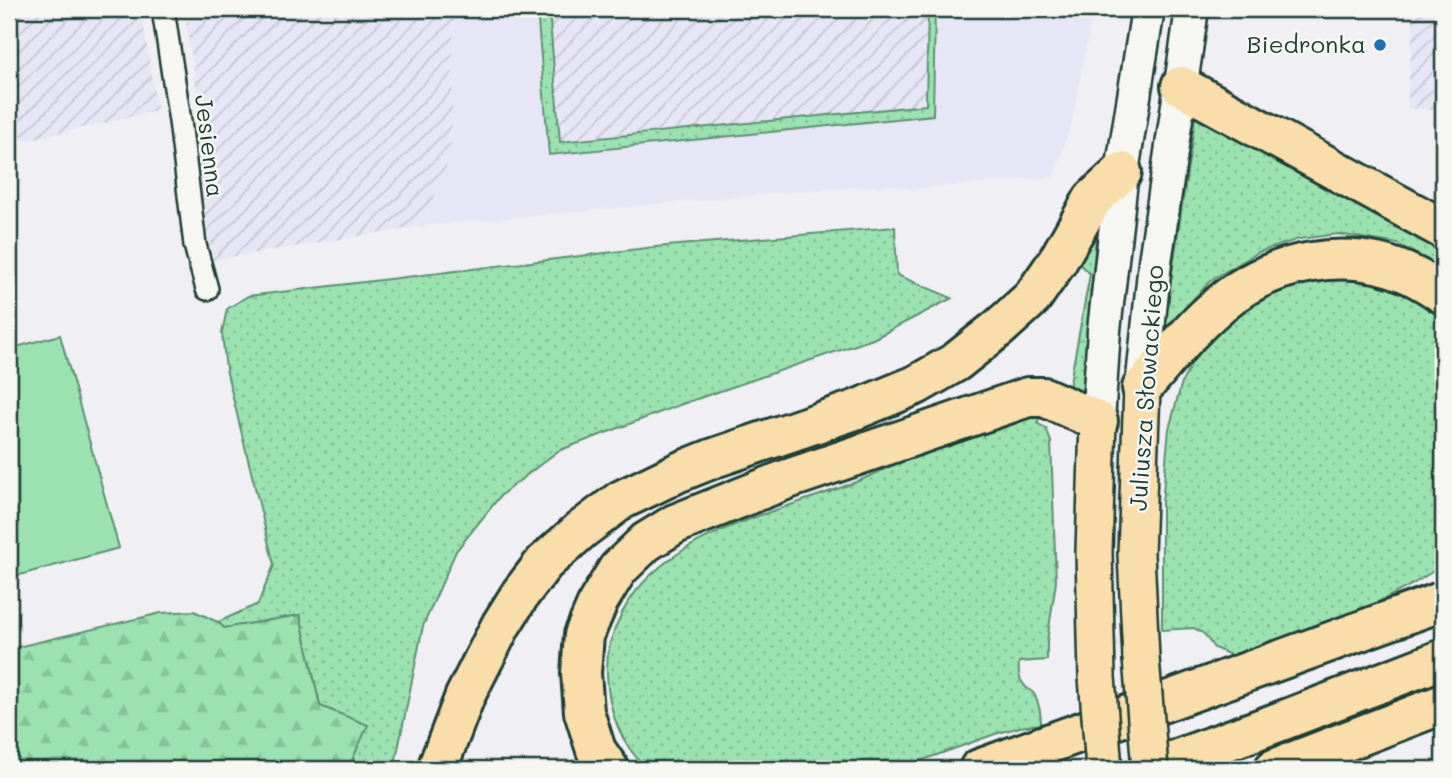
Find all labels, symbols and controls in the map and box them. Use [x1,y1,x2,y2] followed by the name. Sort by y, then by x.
[1246,28,1366,59] place label: Biedronka
[1372,37,1388,53] marker: Biedronka
[189,93,232,199] street label: Jesienna
[1121,264,1170,512] street label: Juliusza Słowackiego

